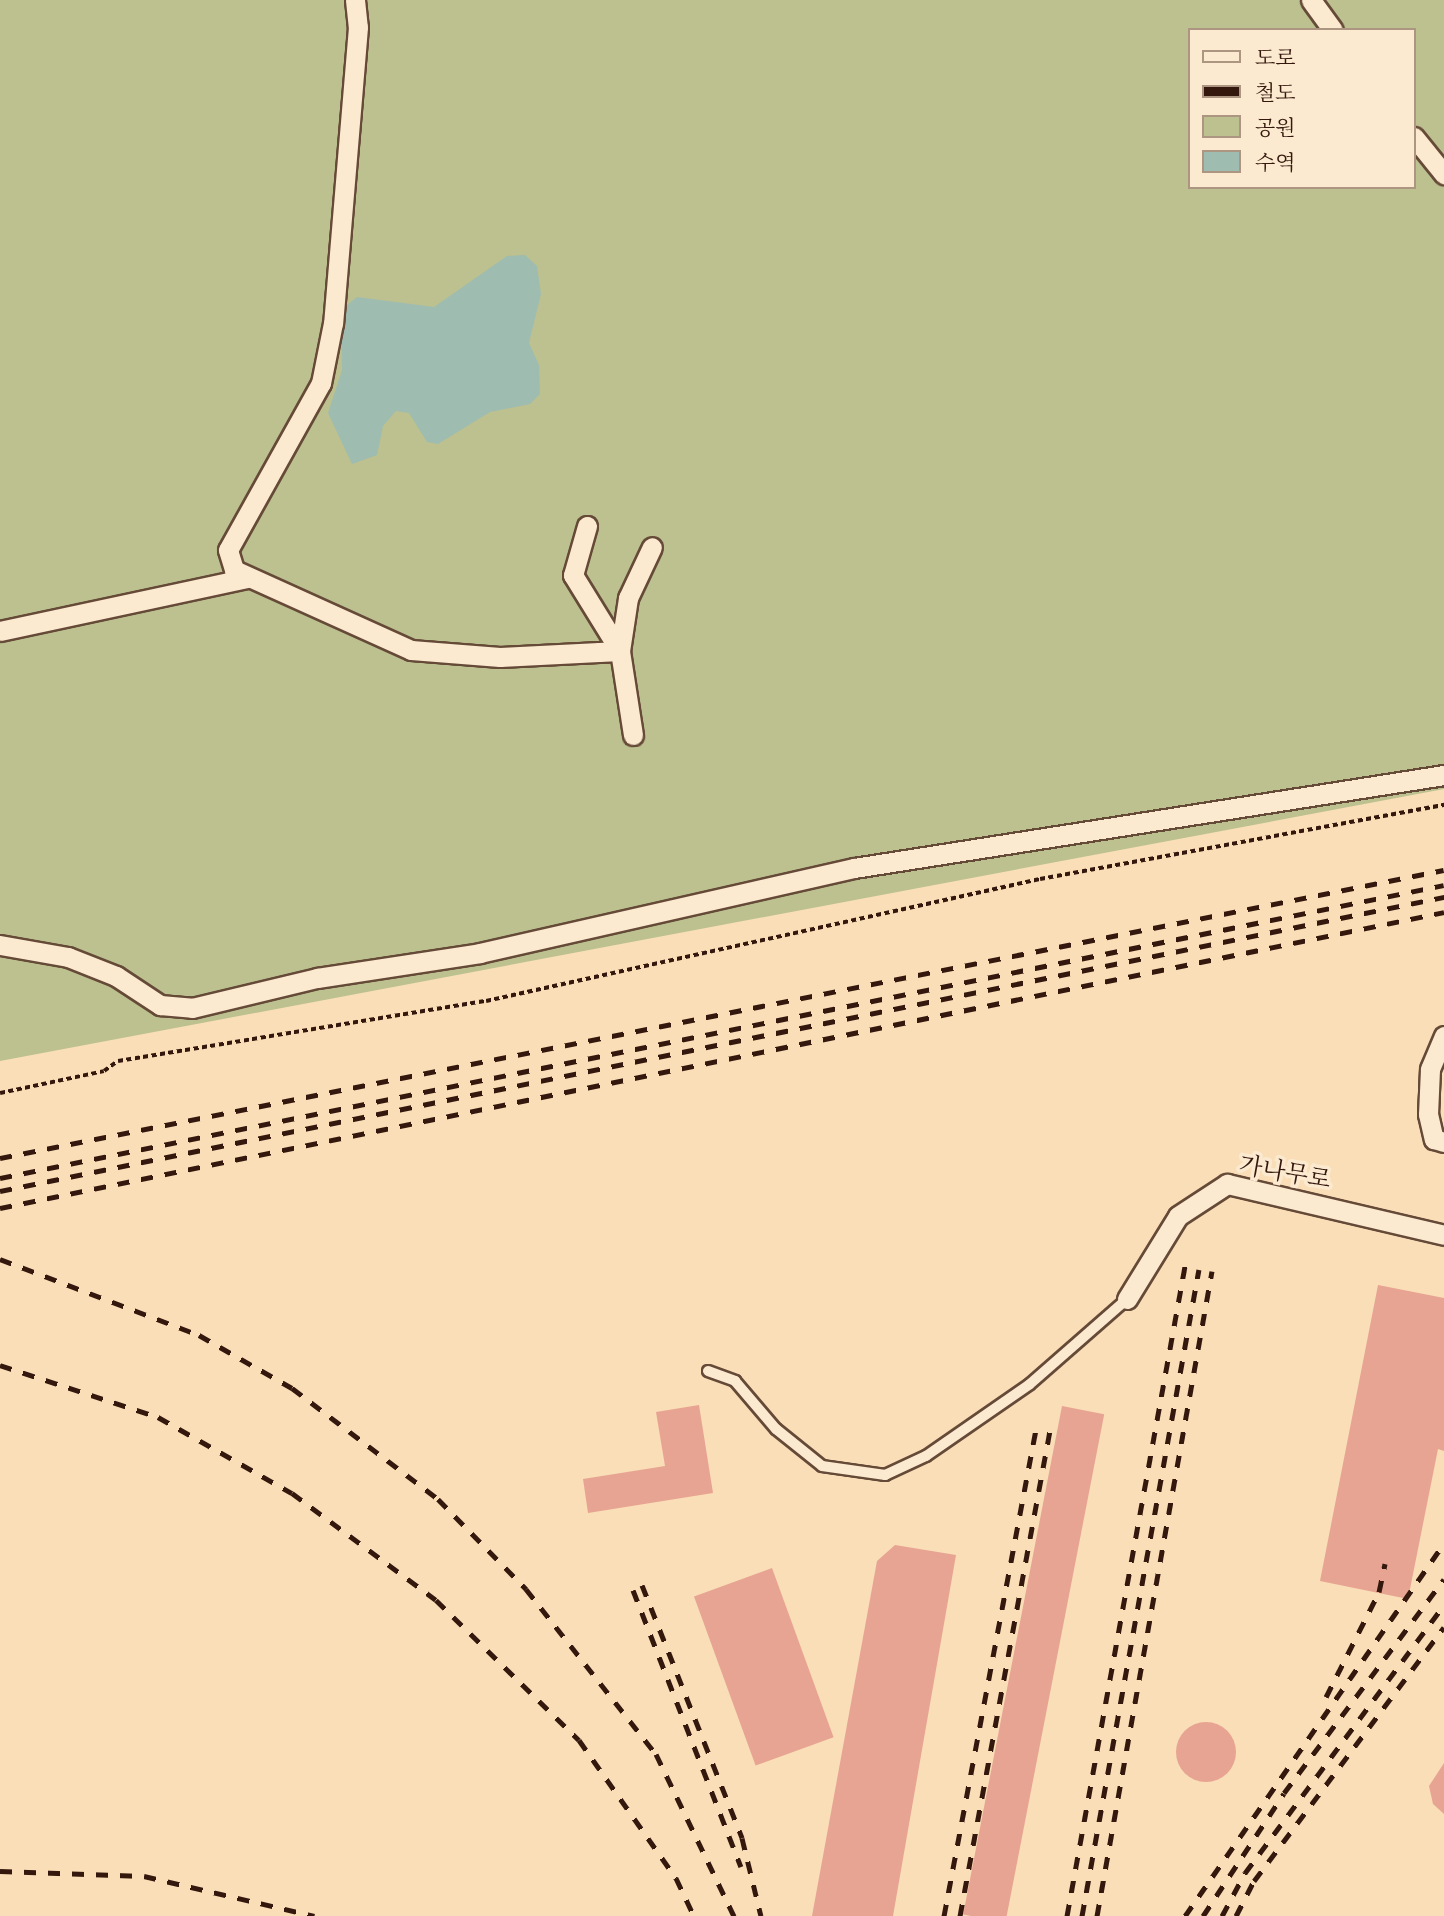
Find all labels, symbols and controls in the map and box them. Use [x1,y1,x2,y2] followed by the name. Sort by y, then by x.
[1188,28,1416,189] legend
[1255,44,1296,73] text: 도로
[1255,79,1296,108] text: 철도
[1255,114,1296,143] text: 공원
[1255,149,1296,178] text: 수역
[1237,1151,1333,1195] street label: 가나무로

